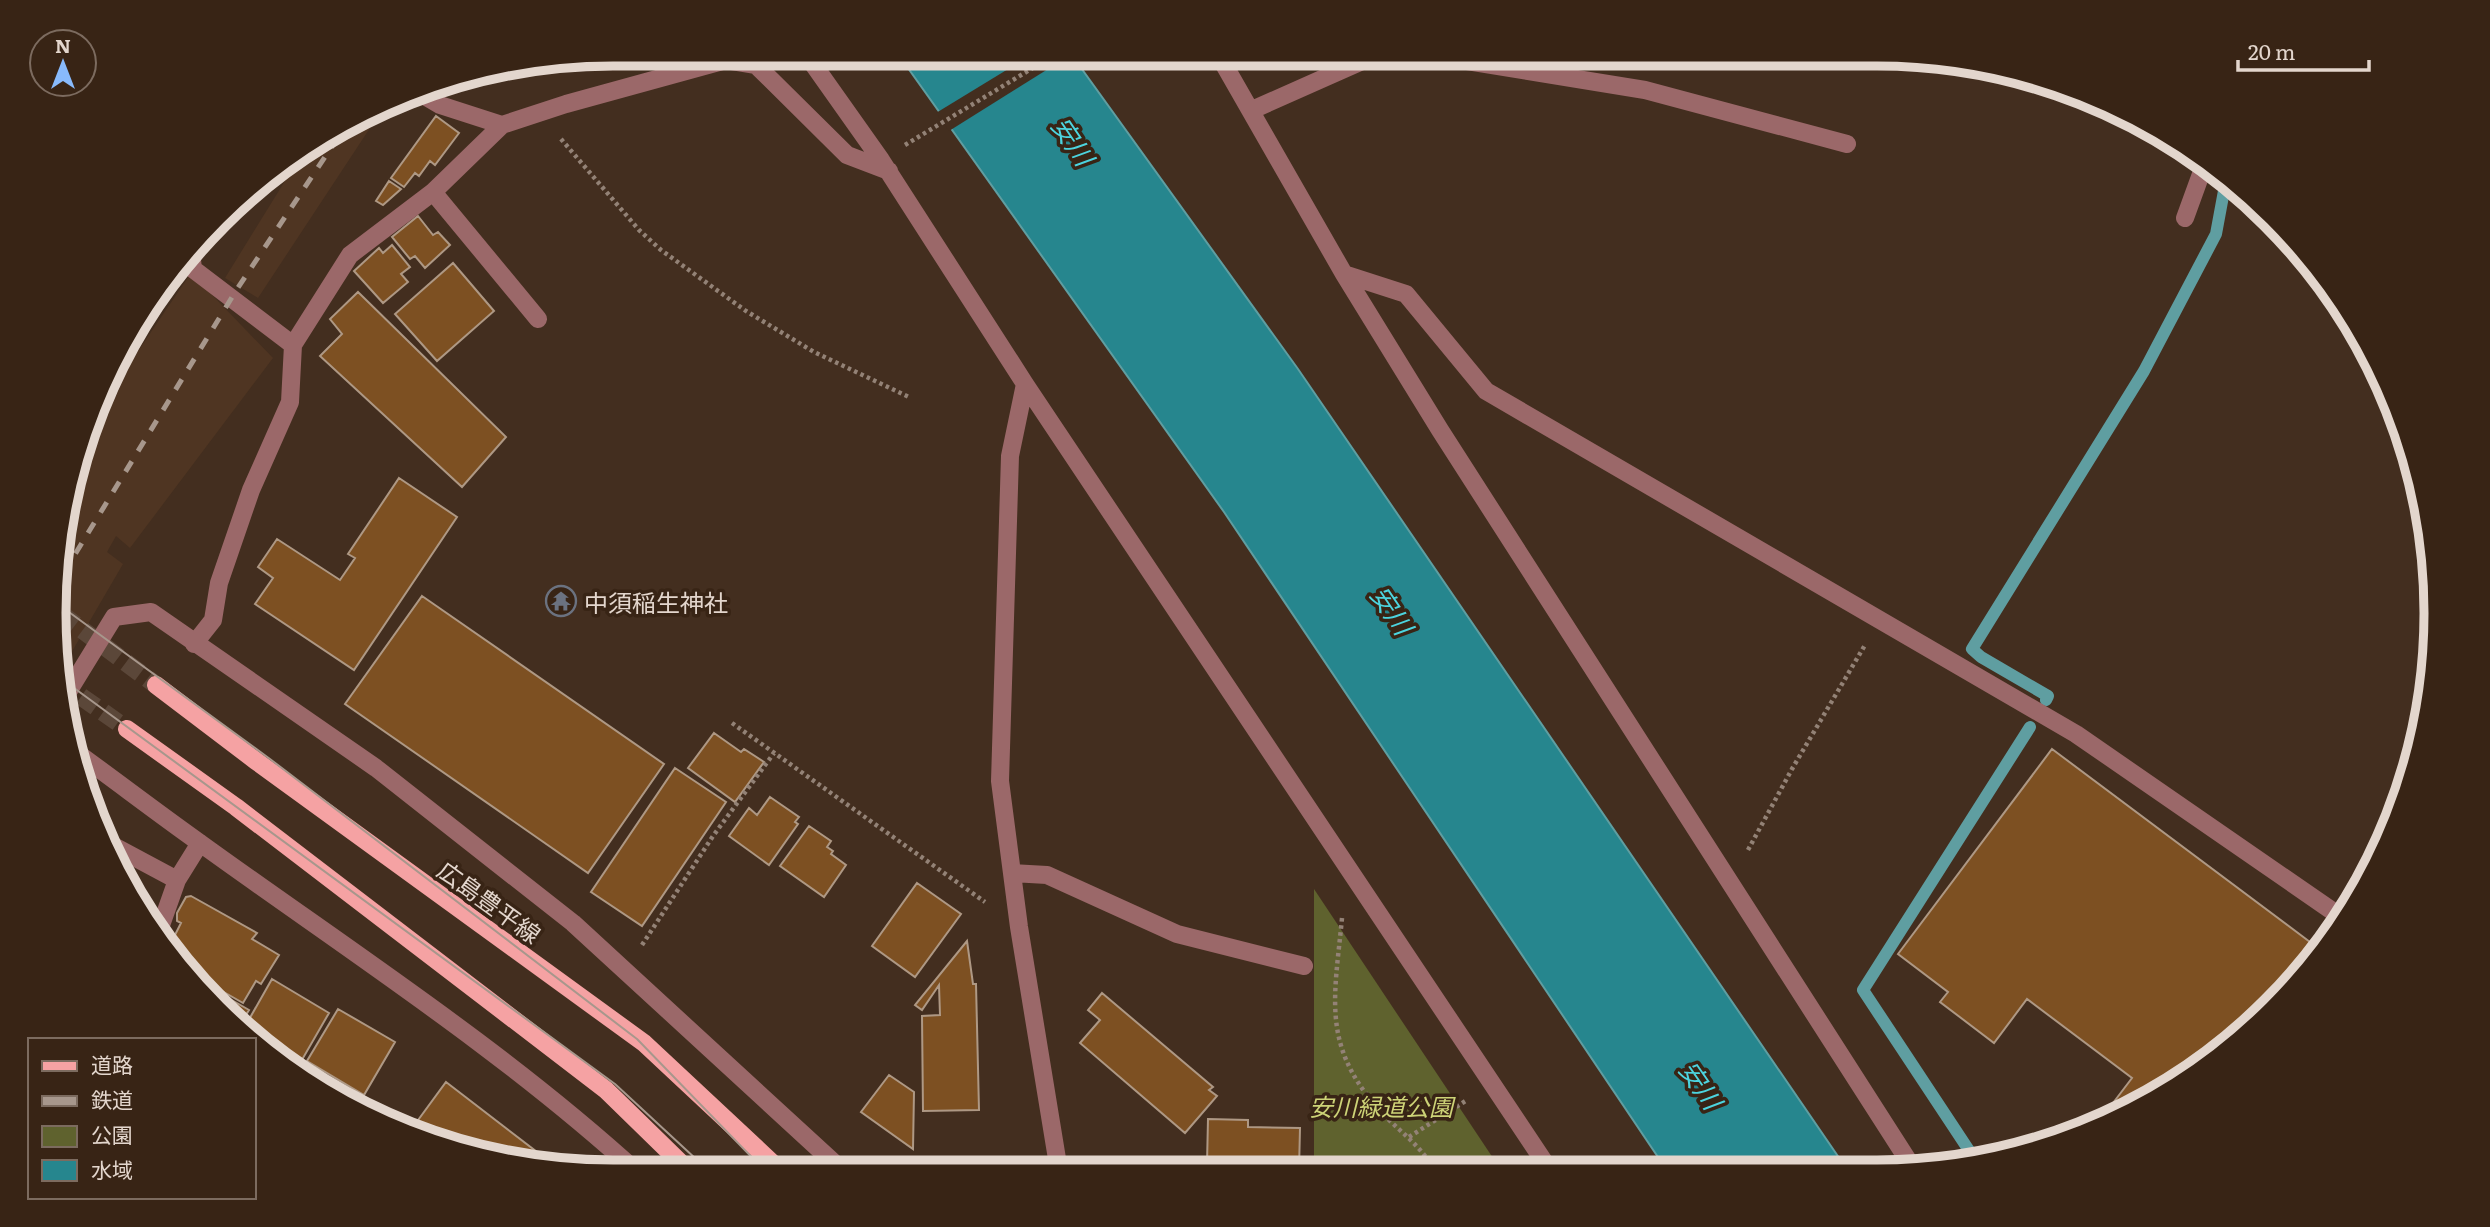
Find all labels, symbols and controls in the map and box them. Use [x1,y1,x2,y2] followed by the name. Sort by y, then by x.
[28,28,98,98] north arrow
[2238,28,2369,72] scale bar
[55,31,71,59] text: N
[2248,35,2295,66] text: 20 m
[1043,108,1106,175] water label: 安川
[1362,577,1425,644] water label: 安川
[544,584,578,618] temple icon: 中須稲生神社
[584,584,728,619] place label: 中須稲生神社
[431,852,549,950] street label: 広島豊平線
[28,1038,256,1199] legend
[91,1048,133,1079] text: 道路
[1671,1052,1735,1119] water label: 安川
[91,1083,133,1114] text: 鉄道
[1309,1088,1456,1123] park label: 安川緑道公園
[91,1118,133,1149] text: 公園
[91,1153,133,1184] text: 水域

